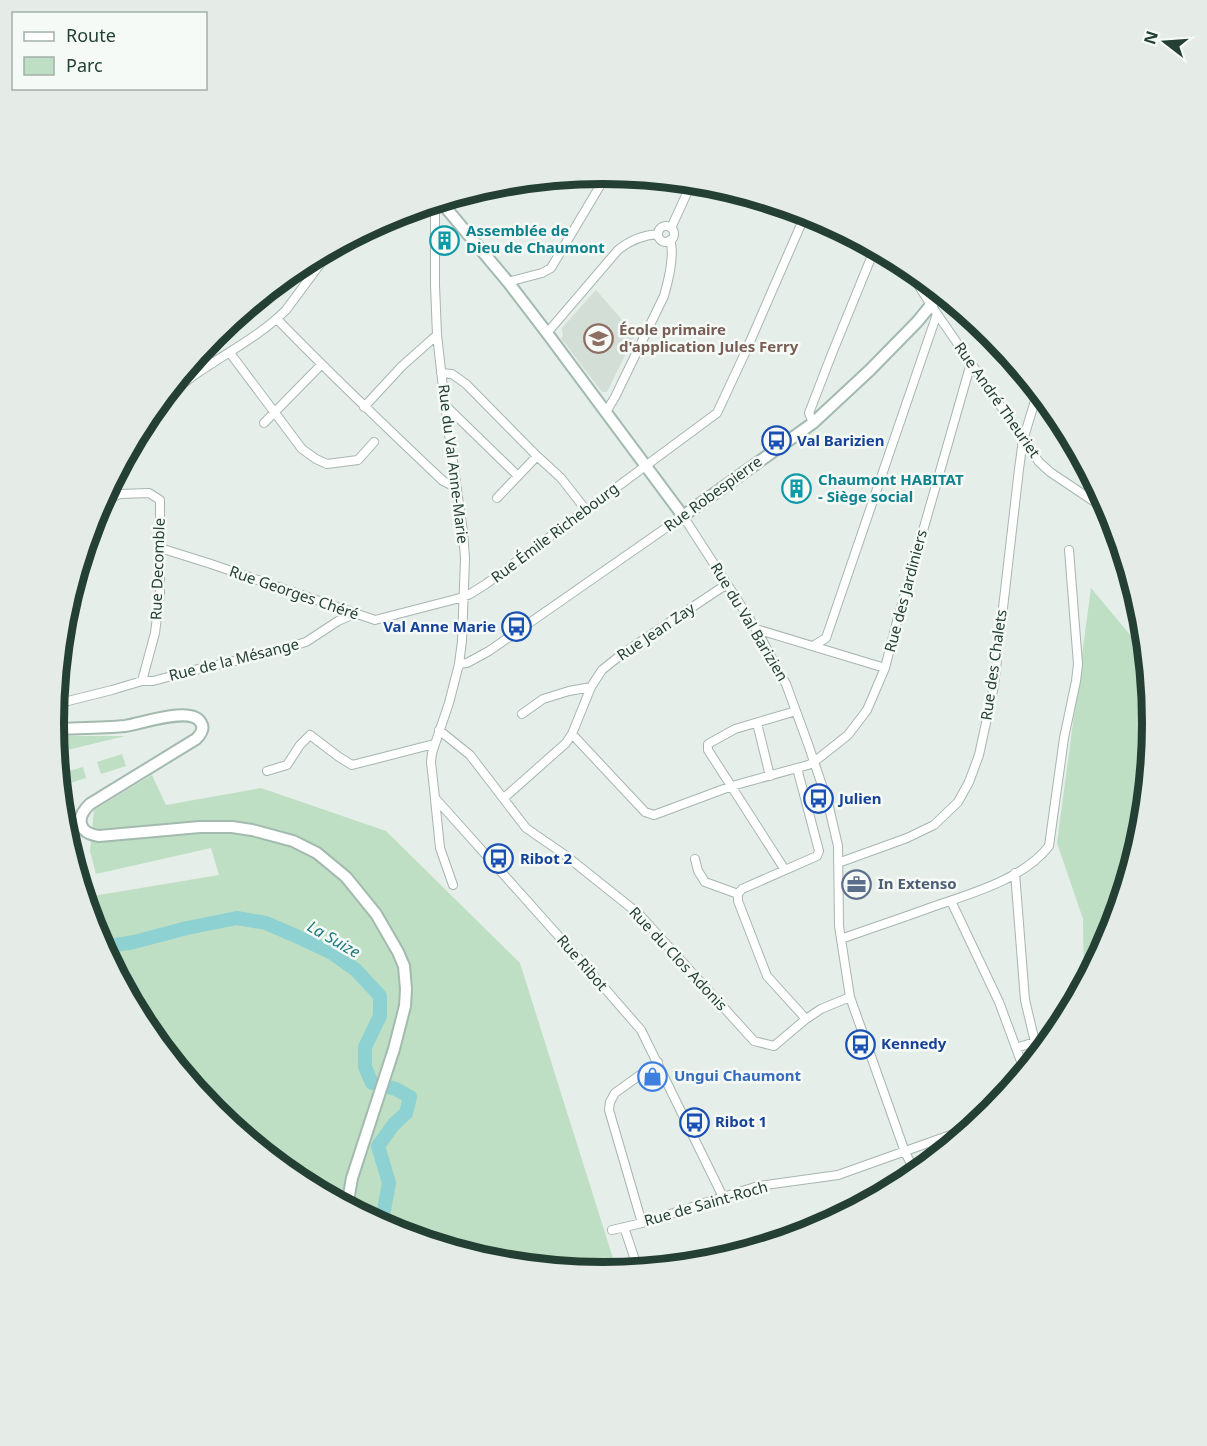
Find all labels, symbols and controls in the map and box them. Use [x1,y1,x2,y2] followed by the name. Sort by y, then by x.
[12,12,207,90] legend
[1135,12,1195,72] north arrow
[66,23,116,47] text: Route
[1138,28,1163,47] text: N
[66,53,103,77] text: Parc
[466,220,605,257] place label: Assemblée de Dieu de Chaumont
[429,224,461,256] building icon: Assemblée de Dieu de Chaumont
[619,319,799,356] place label: École primaire d'application Jules Ferry
[582,323,614,355] school or university icon: École primaire d'application Jules Ferry
[950,338,1046,462] street label: Rue André Theuriet
[434,383,474,545] street label: Rue du Val Anne-Marie
[760,425,792,457] bus stop icon: Val Barizien
[797,430,885,450] place label: Val Barizien
[659,451,765,535] street label: Rue Robespierre
[818,469,964,506] place label: Chaumont HABITAT - Siège social
[781,473,813,505] building icon: Chaumont HABITAT - Siège social
[487,478,622,587] street label: Rue Émile Richebourg
[145,518,169,620] street label: Rue Decomble
[879,527,931,654] street label: Rue des Jardiniers
[706,558,793,685] street label: Rue du Val Barizien
[227,560,362,624] street label: Rue Georges Chéré
[613,598,699,665] street label: Rue Jean Zay
[975,608,1011,722] street label: Rue des Chalets
[501,611,533,643] bus stop icon: Val Anne Marie
[383,616,496,636] place label: Val Anne Marie
[167,633,301,685] street label: Rue de la Mésange
[802,783,834,815] bus stop icon: Julien
[837,788,881,808] place label: Julien
[483,843,515,875] bus stop icon: Ribot 2
[520,848,573,868] place label: Ribot 2
[841,868,873,900] office icon: In Extenso
[878,873,957,893] place label: In Extenso
[625,902,732,1015] street label: Rue du Clos Adonis
[304,915,364,963] water label: La Suize
[553,930,613,995] street label: Rue Ribot
[844,1028,876,1060] bus stop icon: Kennedy
[881,1033,947,1053] place label: Kennedy
[637,1060,669,1092] shop icon: Ungui Chaumont
[674,1065,802,1085] place label: Ungui Chaumont
[678,1106,710,1138] bus stop icon: Ribot 1
[715,1111,767,1131] place label: Ribot 1
[642,1176,770,1230] street label: Rue de Saint-Roch

